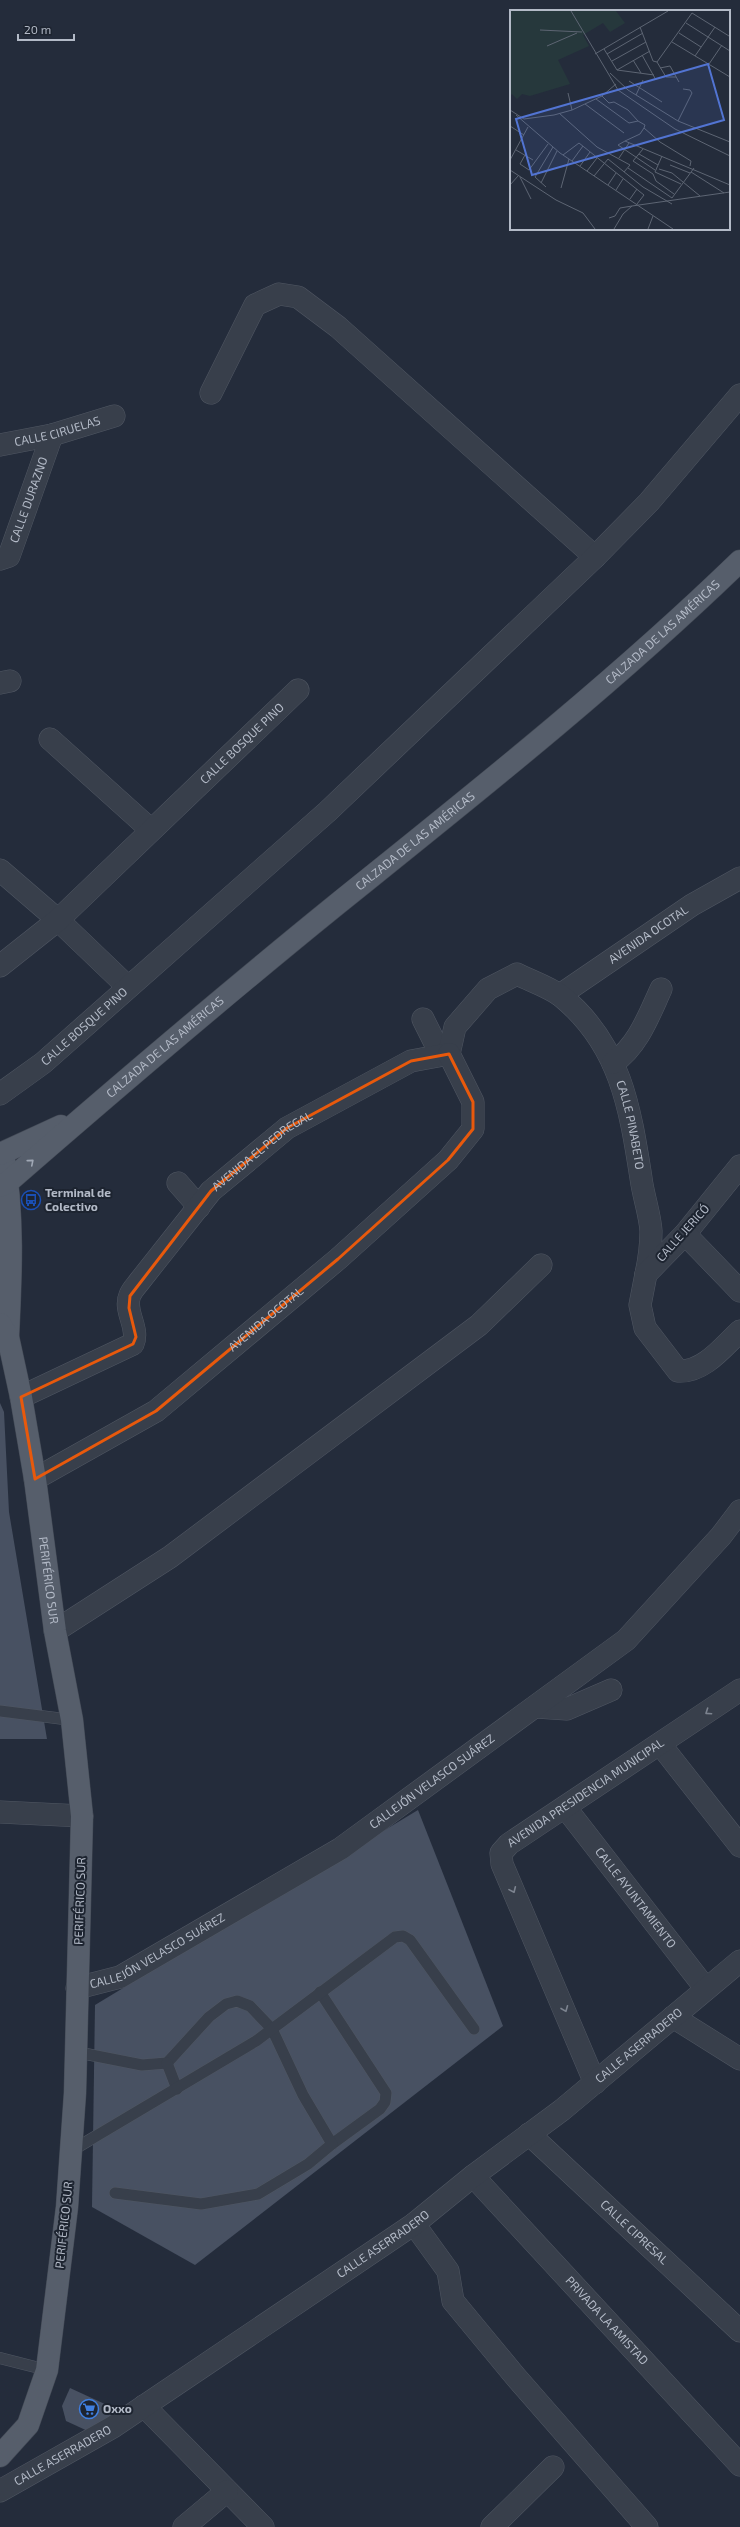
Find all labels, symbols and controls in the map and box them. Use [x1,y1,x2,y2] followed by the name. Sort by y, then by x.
[510,10,730,230] inset map
[18,16,74,42] scale bar
[24,22,51,36] text: 20 m
[13,413,102,448] street label: CALLE CIRUELAS
[6,455,50,544] street label: CALLE DURAZNO
[602,576,722,687] street label: CALZADA DE LAS AMÉRICAS
[197,700,286,786] street label: CALLE BOSQUE PINO
[352,788,477,893] street label: CALZADA DE LAS AMÉRICAS
[605,902,690,966] street label: AVENIDA OCOTAL
[38,984,130,1068] street label: CALLE BOSQUE PINO
[103,993,226,1100] street label: CALZADA DE LAS AMÉRICAS
[614,1078,648,1170] street label: CALLE PINABETO
[209,1108,314,1193] street label: AVENIDA EL PEDREGAL
[26,1160,34,1167] one-way arrow
[45,1185,111,1213] place label: Terminal de Colectivo
[20,1189,42,1211] bus stop icon: Terminal de Colectivo
[653,1201,712,1264] street label: CALLE JERICÓ
[225,1283,305,1354] street label: AVENIDA OCOTAL
[37,1536,62,1625] street label: PERIFÉRICO SUR
[705,1707,712,1714] one-way arrow
[366,1730,497,1831] street label: CALLEJÓN VELASCO SUÁREZ
[504,1735,666,1849] street label: AVENIDA PRESIDENCIA MUNICIPAL
[593,1844,680,1950] street label: CALLE AYUNTAMIENTO
[70,1857,88,1945] street label: PERIFÉRICO SUR
[508,1885,516,1893] one-way arrow
[88,1909,227,1991] street label: CALLEJÓN VELASCO SUÁREZ
[592,2004,685,2085] street label: CALLE ASERRADERO
[561,2005,569,2012] one-way arrow
[51,2181,75,2269] street label: PERIFÉRICO SUR
[598,2196,672,2267] street label: CALLE CIPRESAL
[334,2207,431,2280] street label: CALLE ASERRADERO
[563,2273,652,2367] street label: PRIVADA LA AMISTAD
[78,2398,100,2420] supermarket icon: Oxxo
[103,2401,132,2415] place label: Oxxo
[11,2422,113,2488] street label: CALLE ASERRADERO

